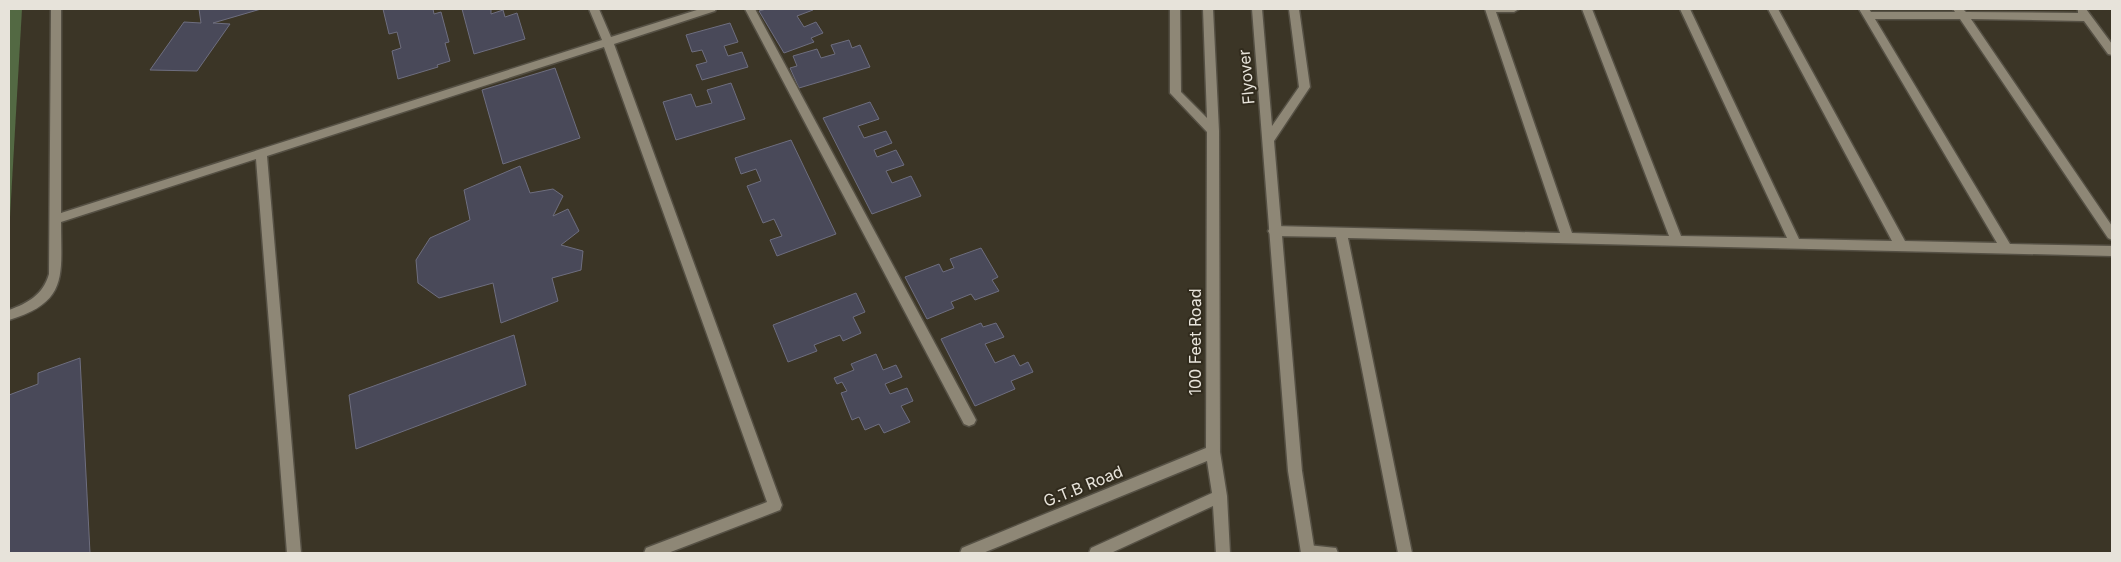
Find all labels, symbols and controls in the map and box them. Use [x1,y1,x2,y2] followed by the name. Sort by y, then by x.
[1234,49,1258,105] street label: Flyover
[1185,289,1205,396] street label: 100 Feet Road
[1040,461,1126,511] street label: G.T.B Road

